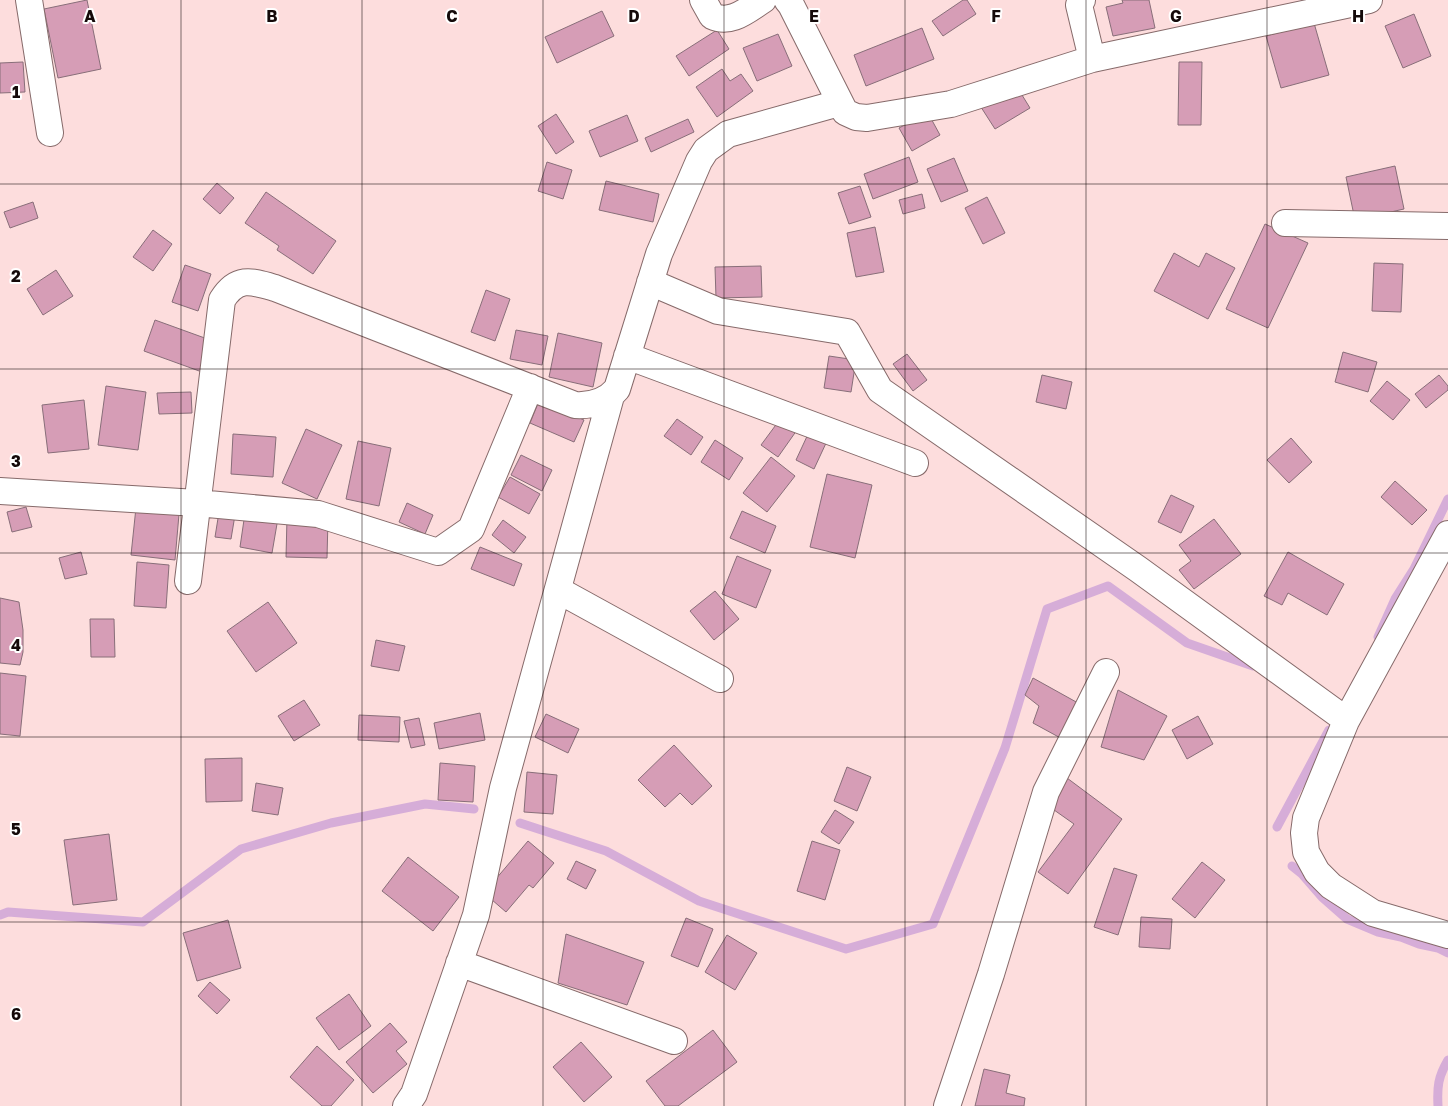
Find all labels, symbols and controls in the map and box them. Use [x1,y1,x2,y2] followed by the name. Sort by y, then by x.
[84,6,96,26] text: A
[266,6,278,26] text: B
[446,6,458,26] text: C
[628,6,640,26] text: D
[809,6,819,26] text: E
[991,6,1001,26] text: F
[1170,6,1182,26] text: G
[1352,6,1364,26] text: H
[12,82,20,102] text: 1
[11,266,21,286] text: 2
[11,451,21,471] text: 3
[11,635,21,655] text: 4
[11,819,21,839] text: 5
[11,1004,21,1024] text: 6

